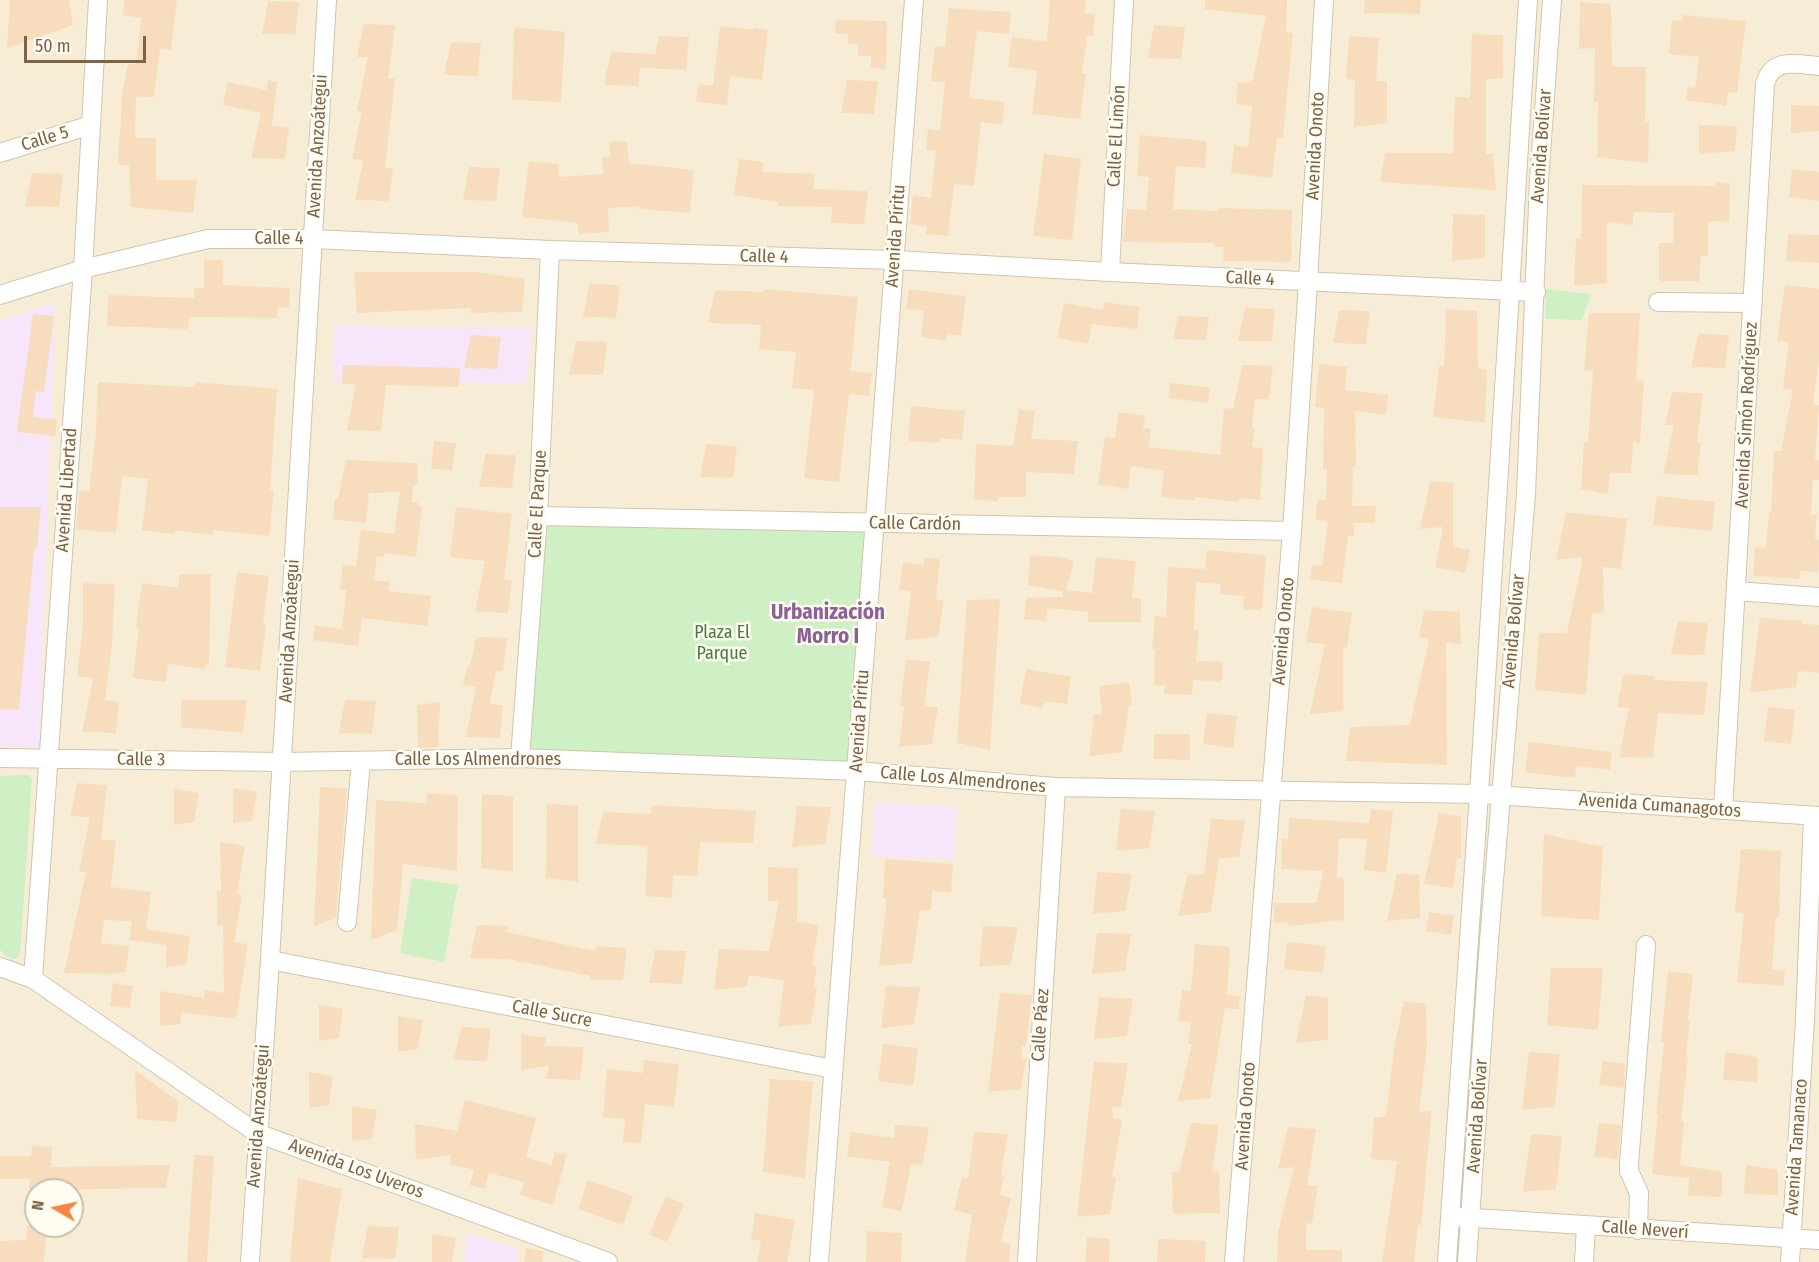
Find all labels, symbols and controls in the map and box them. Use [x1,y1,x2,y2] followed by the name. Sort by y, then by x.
[27,24,148,62] scale bar
[35,35,71,57] text: 50 m
[303,74,333,218] street label: Avenida Anzoátegui
[1104,84,1130,188] street label: Calle El Limón
[1527,88,1557,204] street label: Avenida Bolívar
[1302,91,1330,201] street label: Avenida Onoto
[19,122,71,156] street label: Calle 5
[882,184,910,288] street label: Avenida Píritu
[255,228,303,250] street label: Calle 4
[739,245,789,269] street label: Calle 4
[1225,267,1275,291] street label: Calle 4
[1731,321,1763,509] street label: Avenida Simón Rodríguez
[52,427,82,553] street label: Avenida Libertad
[524,449,552,559] street label: Calle El Parque
[869,512,961,536] street label: Calle Cardón
[275,559,305,703] street label: Avenida Anzoátegui
[1498,573,1530,689] street label: Avenida Bolívar
[1269,576,1299,686] street label: Avenida Onoto
[771,600,885,650] district label: Urbanización Morro I
[694,622,750,664] park label: Plaza El Parque
[846,669,874,773] street label: Avenida Píritu
[117,749,165,771] street label: Calle 3
[395,749,561,771] street label: Calle Los Almendrones
[879,762,1047,798] street label: Calle Los Almendrones
[1578,790,1742,822] street label: Avenida Cumanagotos
[1028,988,1054,1062] street label: Calle Páez
[510,996,594,1032] street label: Calle Sucre
[243,1044,275,1188] street label: Avenida Anzoátegui
[1463,1058,1493,1174] street label: Avenida Bolívar
[1231,1061,1261,1171] street label: Avenida Onoto
[1781,1078,1813,1216] street label: Avenida Tamanaco
[285,1135,427,1203] street label: Avenida Los Uveros
[24,1178,84,1238] north arrow
[28,1199,48,1212] text: N
[1601,1216,1689,1244] street label: Calle Neverí

